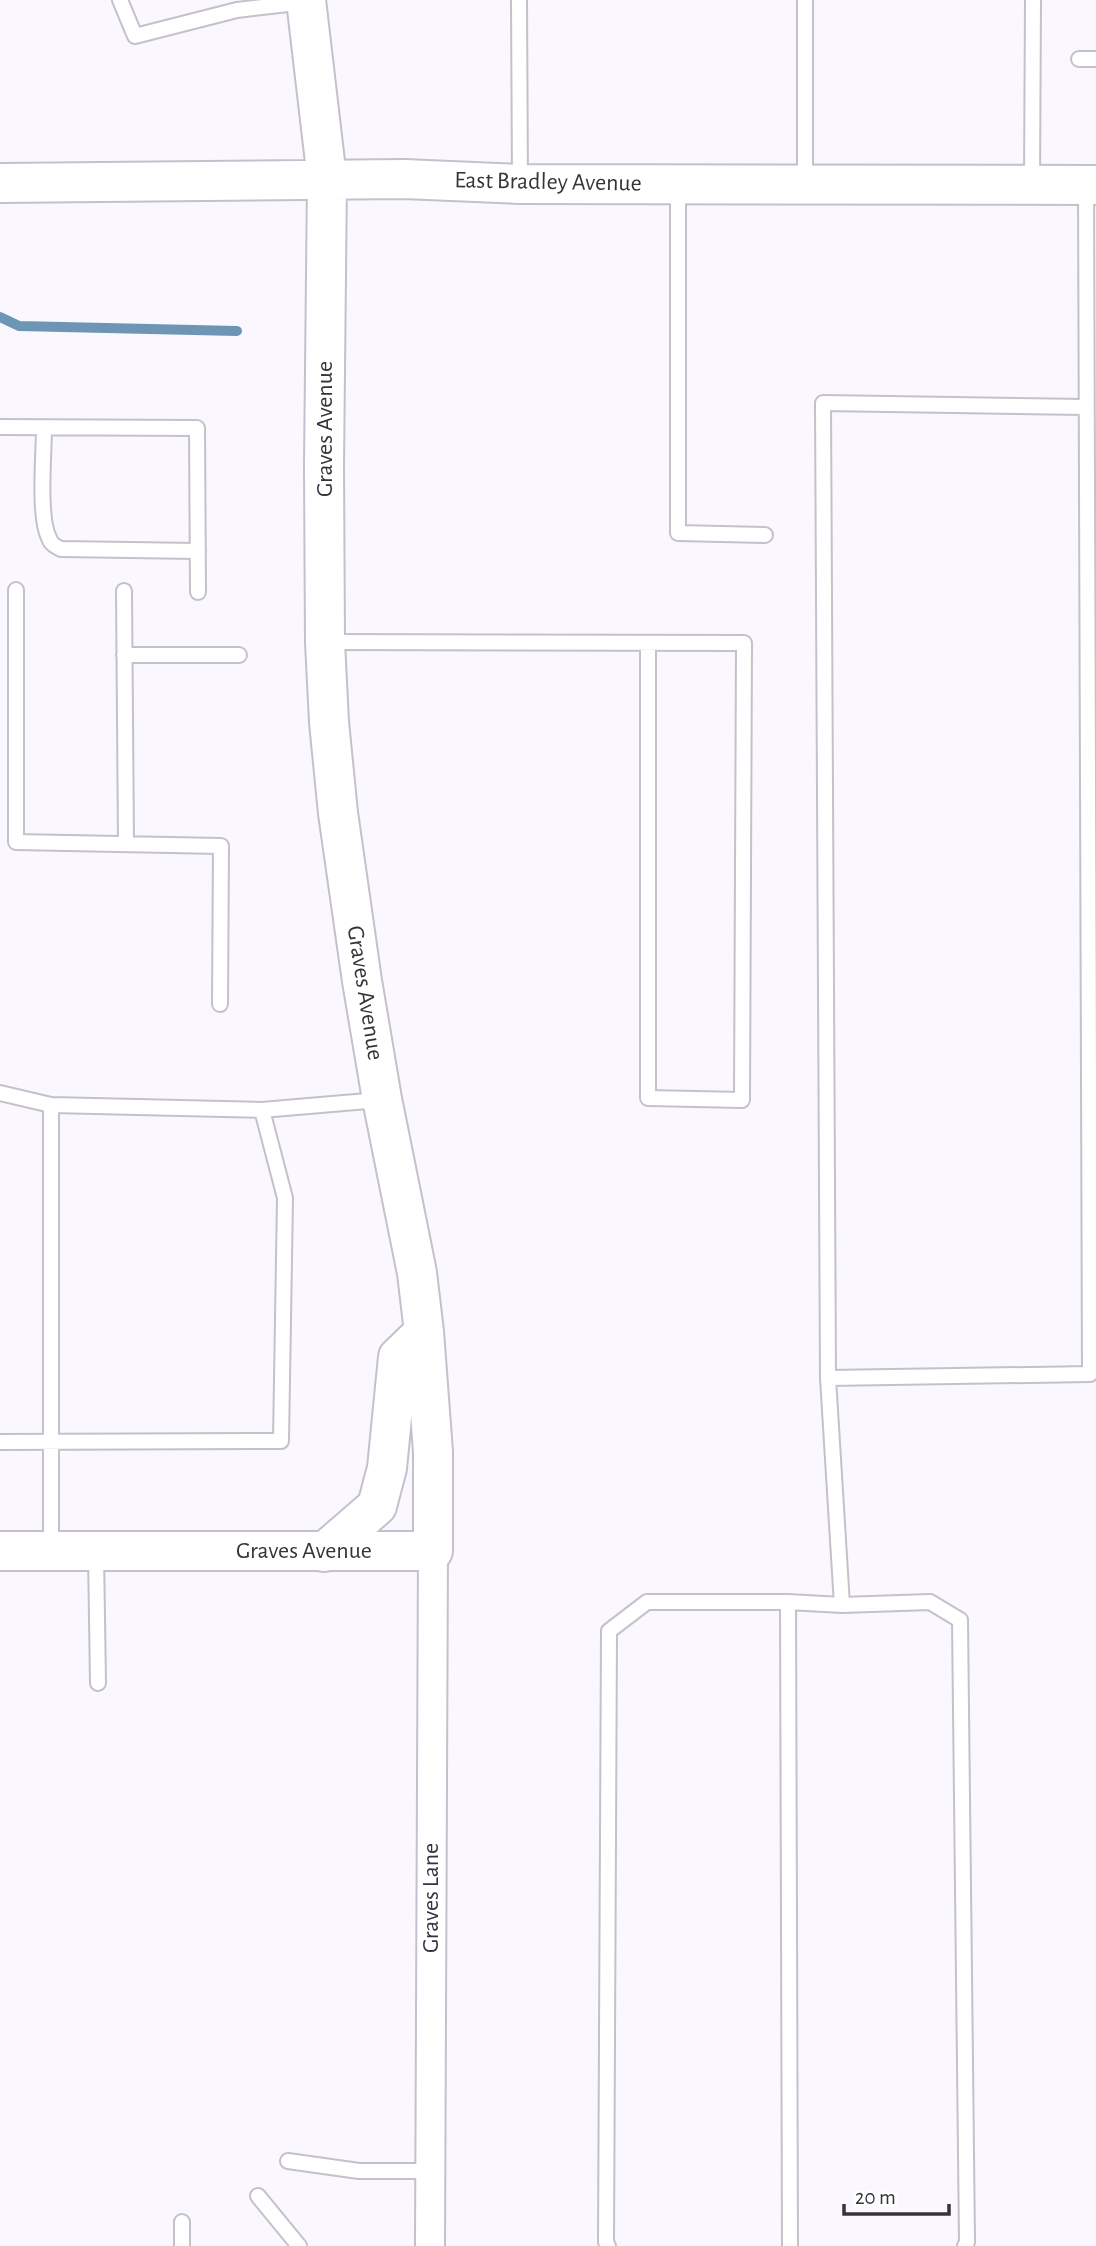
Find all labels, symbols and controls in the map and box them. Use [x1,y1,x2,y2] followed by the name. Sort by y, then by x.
[454,168,642,196] street label: East Bradley Avenue
[313,361,337,497] street label: Graves Avenue
[343,924,387,1062] street label: Graves Avenue
[236,1539,372,1563] street label: Graves Avenue
[419,1843,443,1953] street label: Graves Lane
[844,2172,949,2216] scale bar
[855,2187,896,2208] text: 20 m

